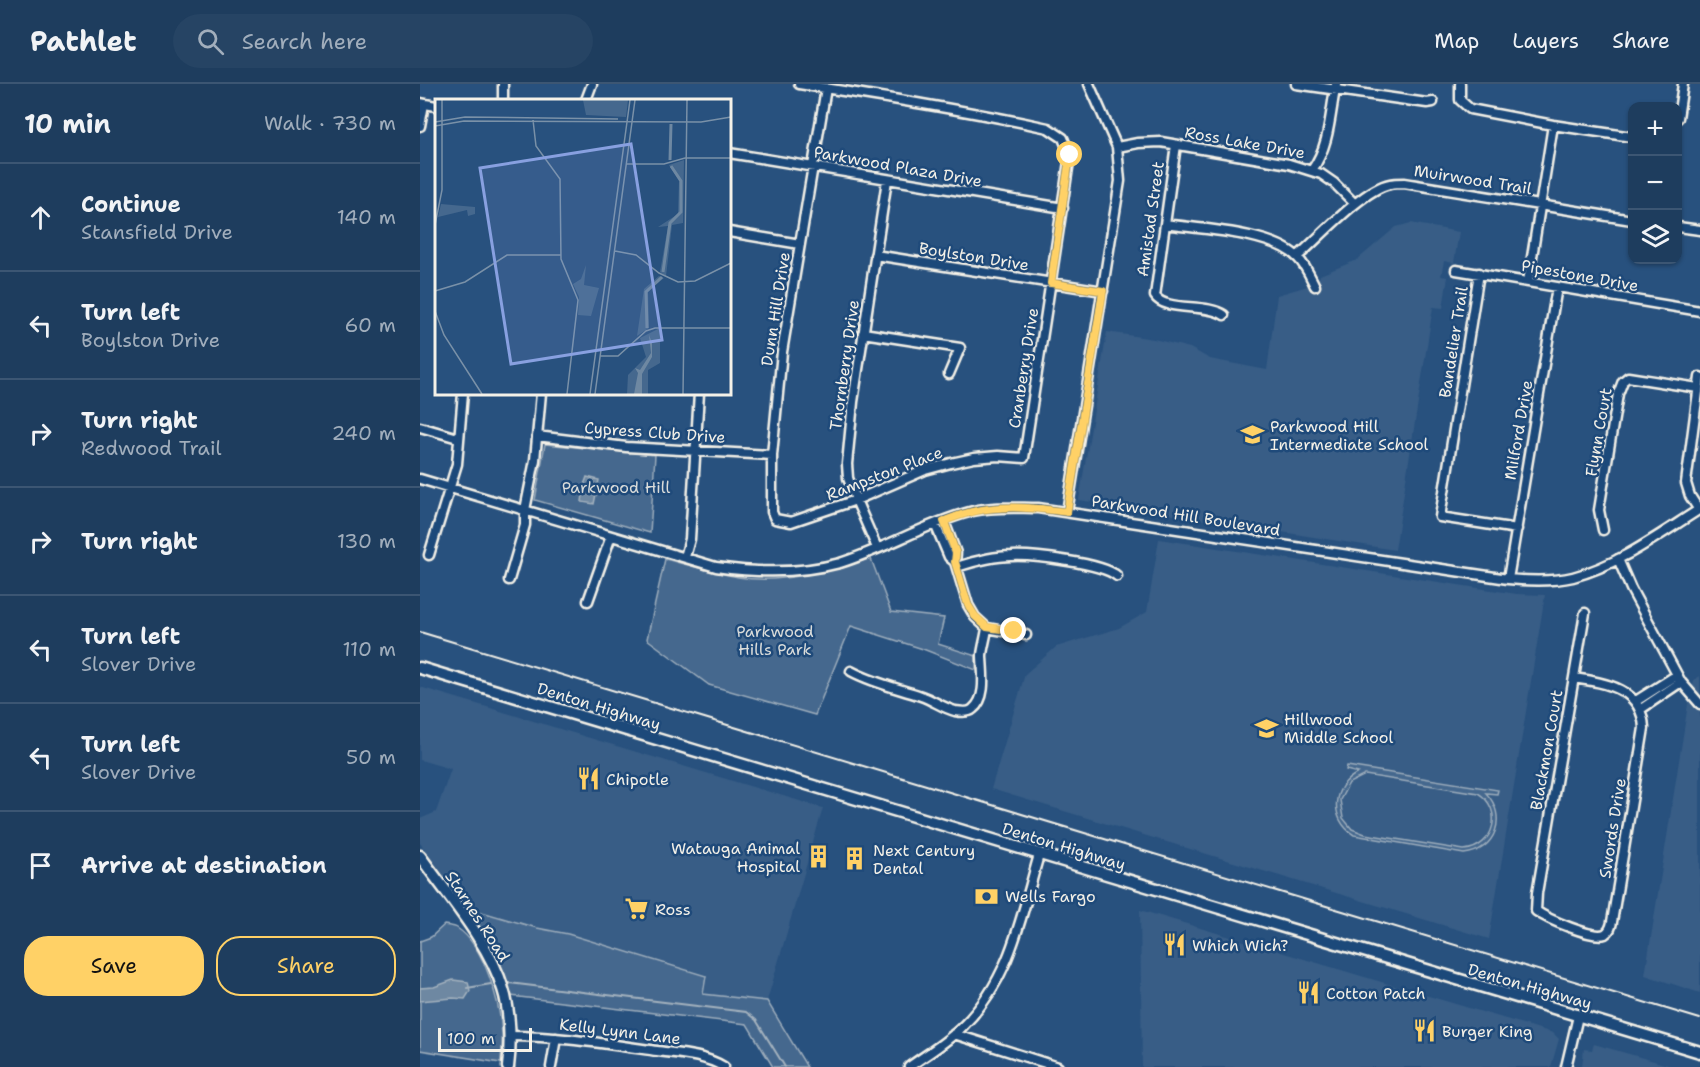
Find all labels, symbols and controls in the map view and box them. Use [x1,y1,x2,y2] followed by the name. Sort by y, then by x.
[173,14,593,68] search box
[30,22,137,60] text: Pathlet
[194,25,227,58] icon: search
[242,27,367,56] text: Search here
[1434,27,1479,55] text: Map
[1512,27,1579,55] text: Layers
[1612,27,1670,55] text: Share
[435,99,730,394] inset map
[1628,102,1682,264] map controls
[1628,102,1682,156] button: +
[24,106,111,141] text: 10 min
[264,110,396,136] text: Walk · 730 m
[1183,122,1307,163] street label: Ross Lake Drive
[812,141,984,192] street label: Parkwood Plaza Drive
[1056,141,1082,167] route start
[1628,156,1682,210] button: −
[1132,160,1169,278] street label: Amistad Street
[1413,160,1533,199] street label: Muirwood Trail
[81,190,181,219] text: Continue
[24,201,57,234] icon: ahead
[337,204,396,230] text: 140 m
[1628,210,1682,264] button: layers
[81,219,233,245] text: Stansfield Drive
[917,237,1030,276] street label: Boylston Drive
[756,251,795,368] street label: Dunn Hill Drive
[1520,255,1640,296] street label: Pipestone Drive
[1434,285,1473,399] street label: Bandelier Trail
[81,298,180,327] text: Turn left
[825,298,864,432] street label: Thornberry Drive
[1004,306,1043,430] street label: Cranberry Drive
[24,309,57,342] icon: left
[344,312,396,338] text: 60 m
[81,327,220,353] text: Boylston Drive
[1499,378,1538,482] street label: Milford Drive
[1580,386,1617,478] street label: Flynn Court
[81,406,198,435] text: Turn right
[1270,416,1429,455] place label: Parkwood Hill Intermediate School
[24,417,57,450] icon: right
[584,417,726,448] street label: Cypress Club Drive
[331,420,396,446] text: 240 m
[1239,422,1265,448] school or university icon: Parkwood Hill Intermediate School
[81,435,222,461] text: Redwood Trail
[823,442,945,505] street label: Rampston Place
[562,477,670,498] park label: Parkwood Hill
[1090,490,1282,541] street label: Parkwood Hill Boulevard
[24,525,57,558] icon: right
[81,527,198,556] text: Turn right
[337,528,396,554] text: 130 m
[1000,617,1026,643] route end
[736,621,814,660] park label: Parkwood Hills Park
[81,622,180,651] text: Turn left
[24,633,57,666] icon: left
[342,636,396,662] text: 110 m
[81,651,196,677] text: Slover Drive
[535,678,663,735] street label: Denton Highway
[1526,688,1567,812] street label: Blackmon Court
[1284,709,1394,748] place label: Hillwood Middle School
[1253,715,1279,741] school or university icon: Hillwood Middle School
[81,730,180,759] text: Turn left
[24,741,57,774] icon: left
[346,744,396,770] text: 50 m
[81,759,196,785] text: Slover Drive
[575,766,601,792] restaurant icon: Chipotle
[606,769,669,790] place label: Chipotle
[1594,776,1631,880] street label: Swords Drive
[1000,818,1128,875] street label: Denton Highway
[671,838,800,877] place label: Watauga Animal Hospital
[873,840,975,879] place label: Next Century Dental
[805,844,831,870] building icon: Watauga Animal Hospital
[842,846,868,872] building icon: Next Century Dental
[24,849,57,882] icon: arrive
[81,851,327,880] text: Arrive at destination
[440,867,515,966] street label: Starnes Road
[974,883,1000,909] bank icon: Wells Fargo
[1005,886,1096,907] place label: Wells Fargo
[624,896,650,922] supermarket icon: Ross
[655,899,691,920] place label: Ross
[1161,932,1187,958] restaurant icon: Which Wich?
[1192,935,1288,956] place label: Which Wich?
[24,936,204,996] button: Save
[216,936,396,996] button: Share
[1465,959,1594,1014] street label: Denton Highway
[1295,980,1321,1006] restaurant icon: Cotton Patch
[1326,983,1426,1004] place label: Cotton Patch
[558,1014,682,1049] street label: Kelly Lynn Lane
[1411,1018,1437,1044] restaurant icon: Burger King
[1442,1021,1533,1042] place label: Burger King
[438,1025,532,1052] scale bar
[447,1028,495,1049] text: 100 m

